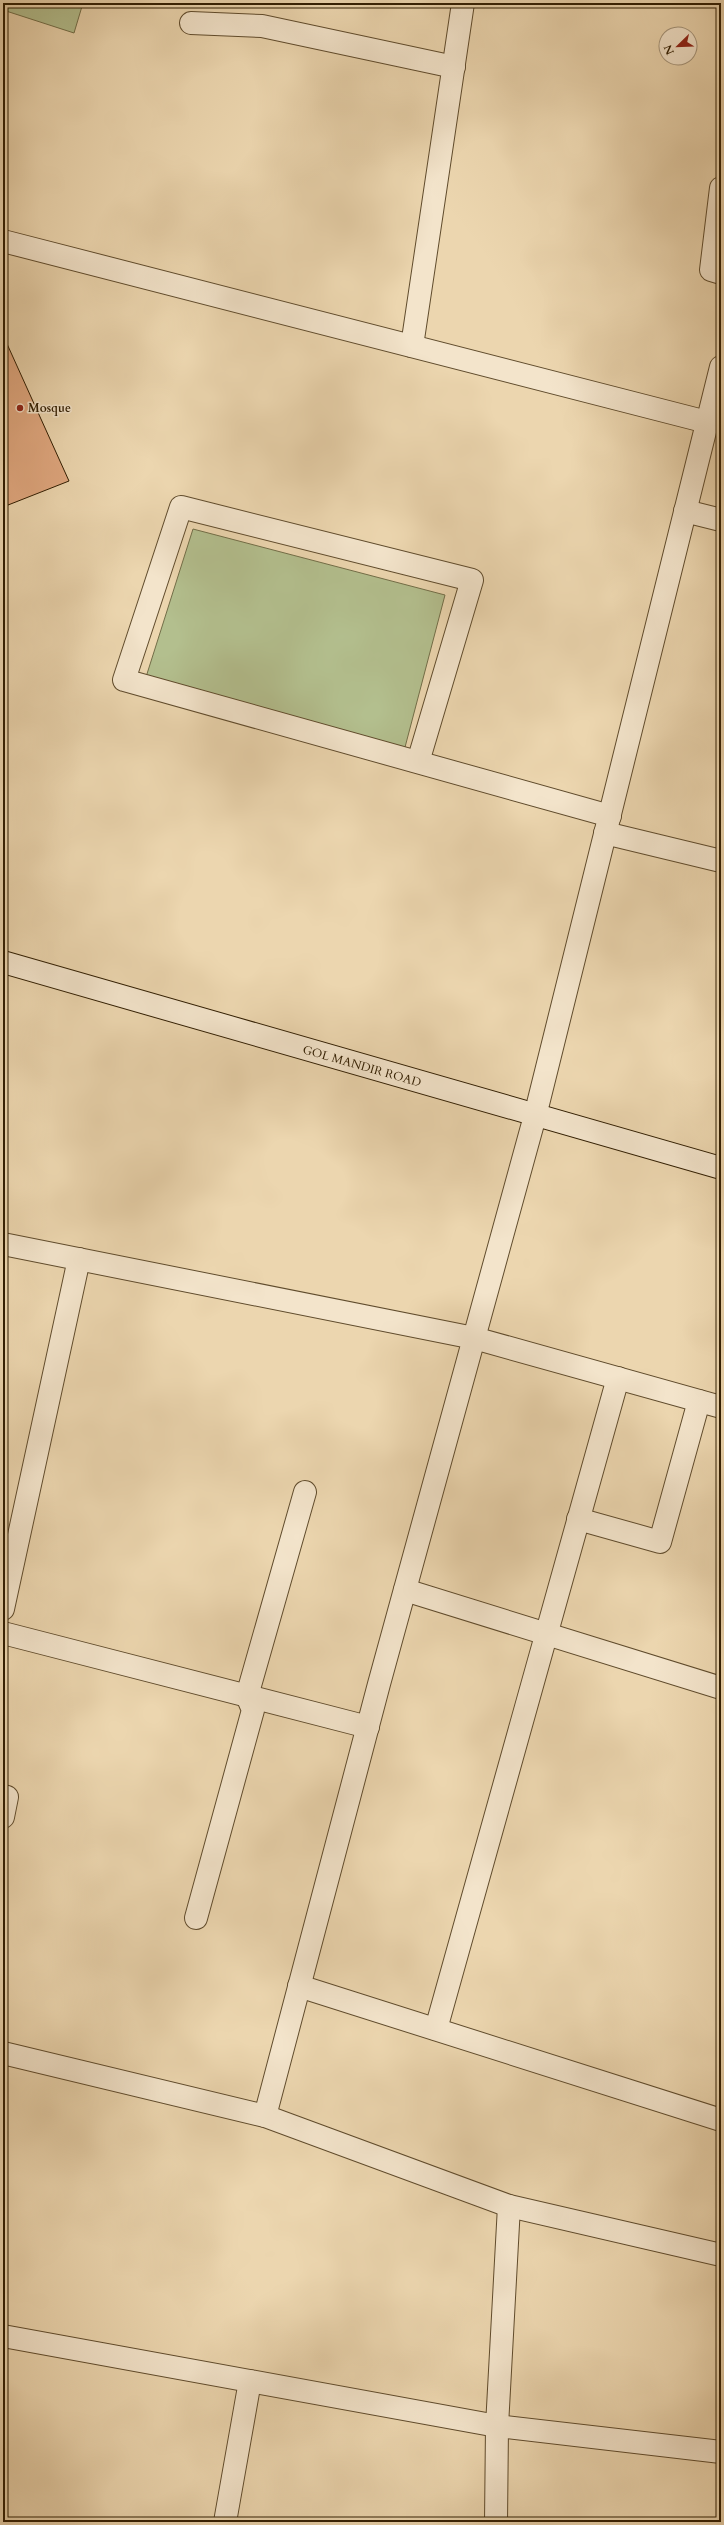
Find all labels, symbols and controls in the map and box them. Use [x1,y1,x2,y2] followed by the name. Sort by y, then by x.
[658,26,698,66] north arrow
[660,42,678,57] text: N
[28,400,71,416] place label: Mosque
[15,403,25,413] marker: Mosque
[301,1041,423,1091] street label: GOL MANDIR ROAD

